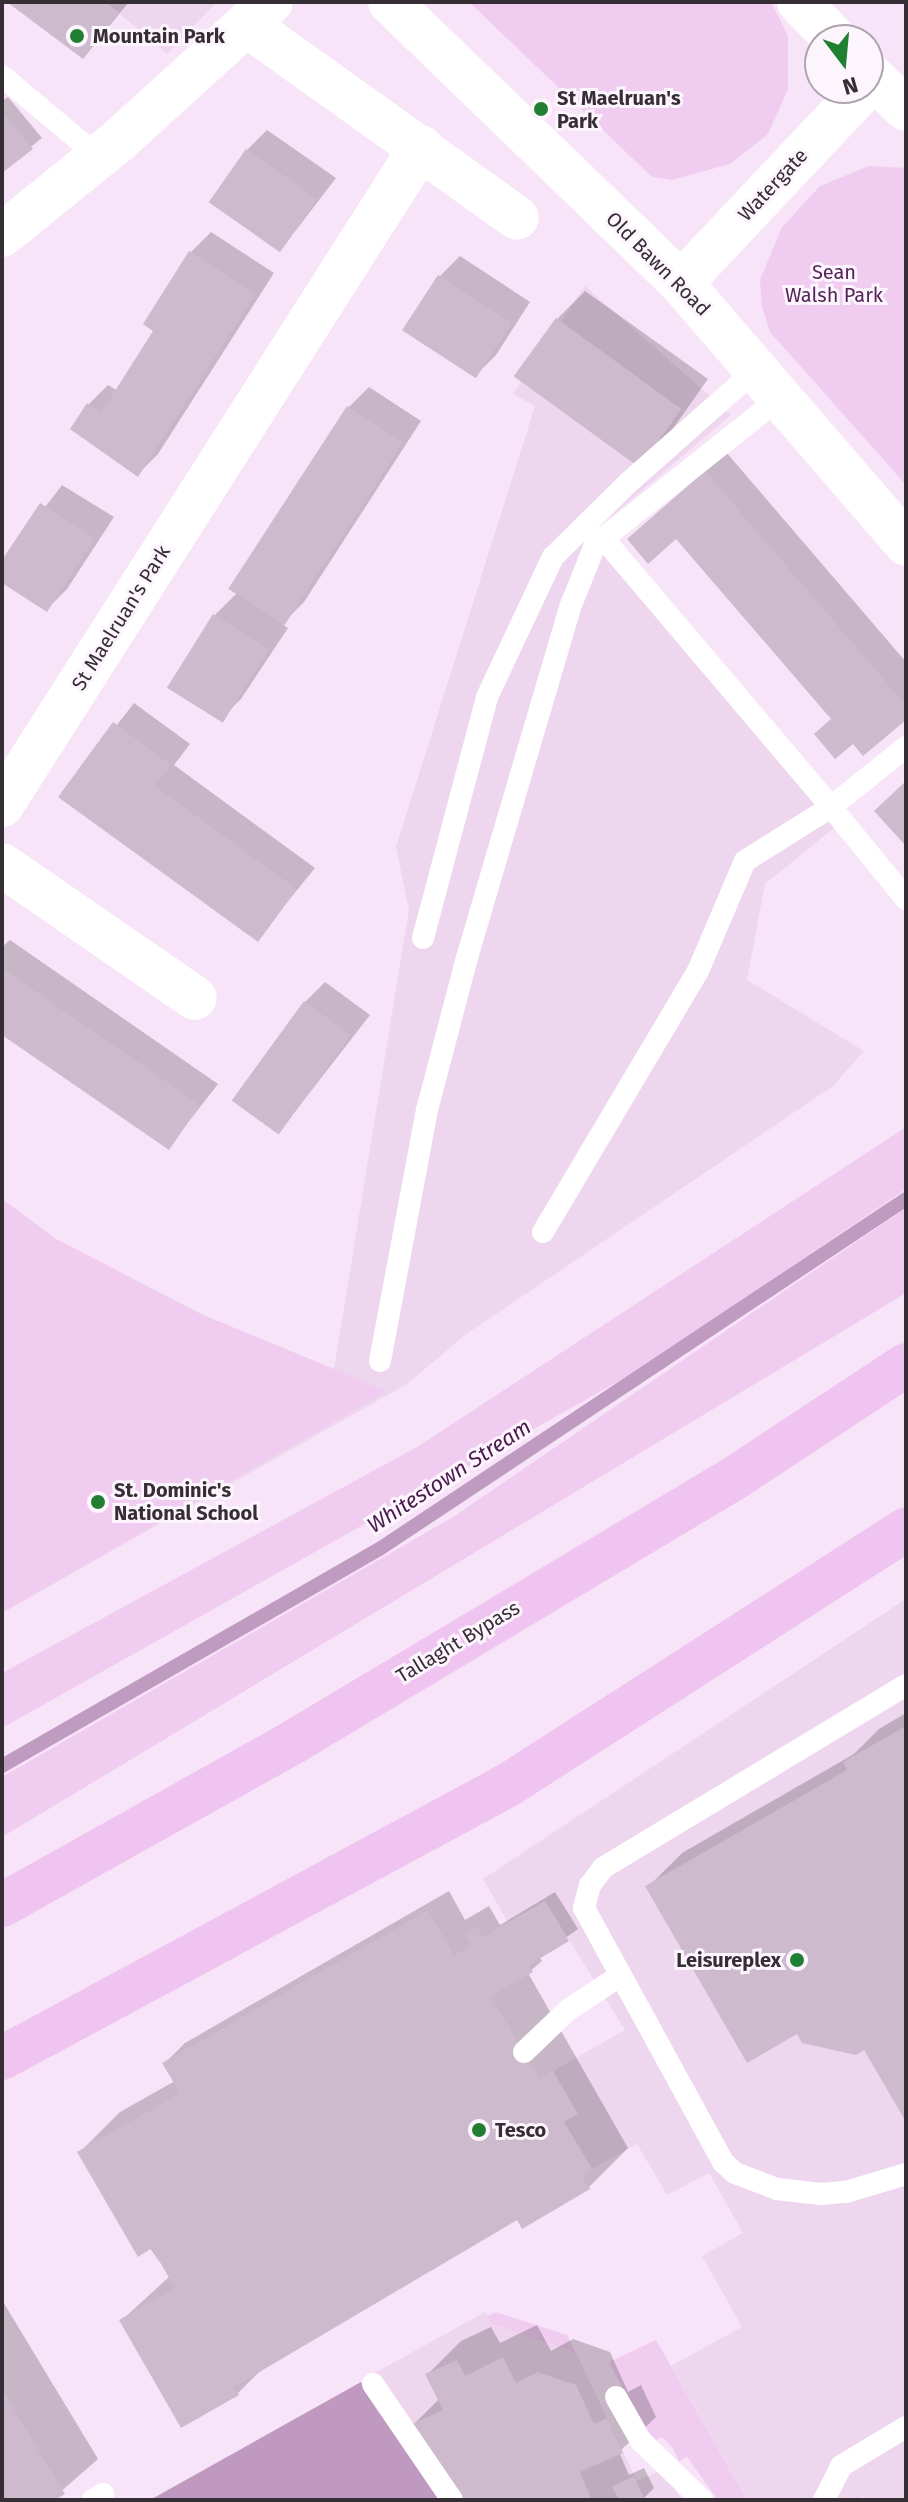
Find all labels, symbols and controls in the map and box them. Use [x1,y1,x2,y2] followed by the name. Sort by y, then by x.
[93,24,225,48] place label: Mountain Park
[804,24,884,104] north arrow
[68,27,86,45] marker: Mountain Park
[839,71,861,101] text: N
[557,86,681,133] place label: St Maelruan's Park
[532,100,550,118] marker: St Maelruan's Park
[733,144,813,226] street label: Watergate
[601,207,715,321] street label: Old Bawn Road
[785,261,883,308] park label: Sean Walsh Park
[67,541,175,695] street label: St Maelruan's Park
[362,1413,536,1539] water label: Whitestown Stream
[114,1478,258,1525] place label: St. Dominic's National School
[89,1493,107,1511] marker: St. Dominic's National School
[392,1596,524,1688] street label: Tallaght Bypass
[676,1948,781,1972] place label: Leisureplex
[788,1951,806,1969] marker: Leisureplex
[495,2118,546,2142] place label: Tesco
[470,2121,488,2139] marker: Tesco

